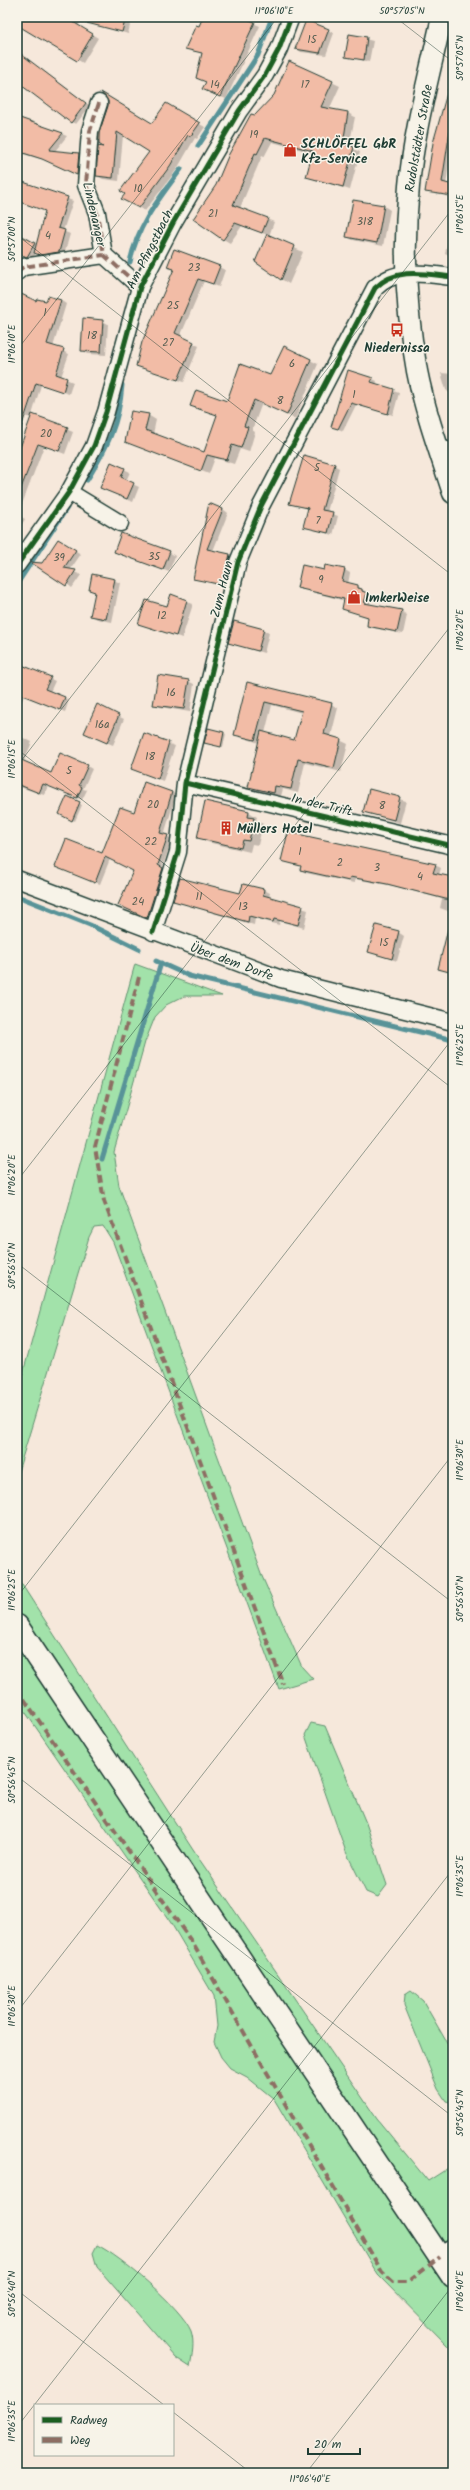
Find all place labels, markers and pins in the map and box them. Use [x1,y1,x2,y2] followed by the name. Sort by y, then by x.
[301,134,396,170] place label: SCHLÖFFEL GbR Kfz-Service
[282,142,298,158] shop icon: SCHLÖFFEL GbR Kfz-Service
[389,322,405,338] bus stop icon: Niedernissa
[364,338,430,359] place label: Niedernissa
[365,588,430,609] place label: ImkerWeise
[346,589,362,605] shop icon: ImkerWeise
[237,819,313,840] place label: Müllers Hotel
[218,820,234,836] building icon: Müllers Hotel

